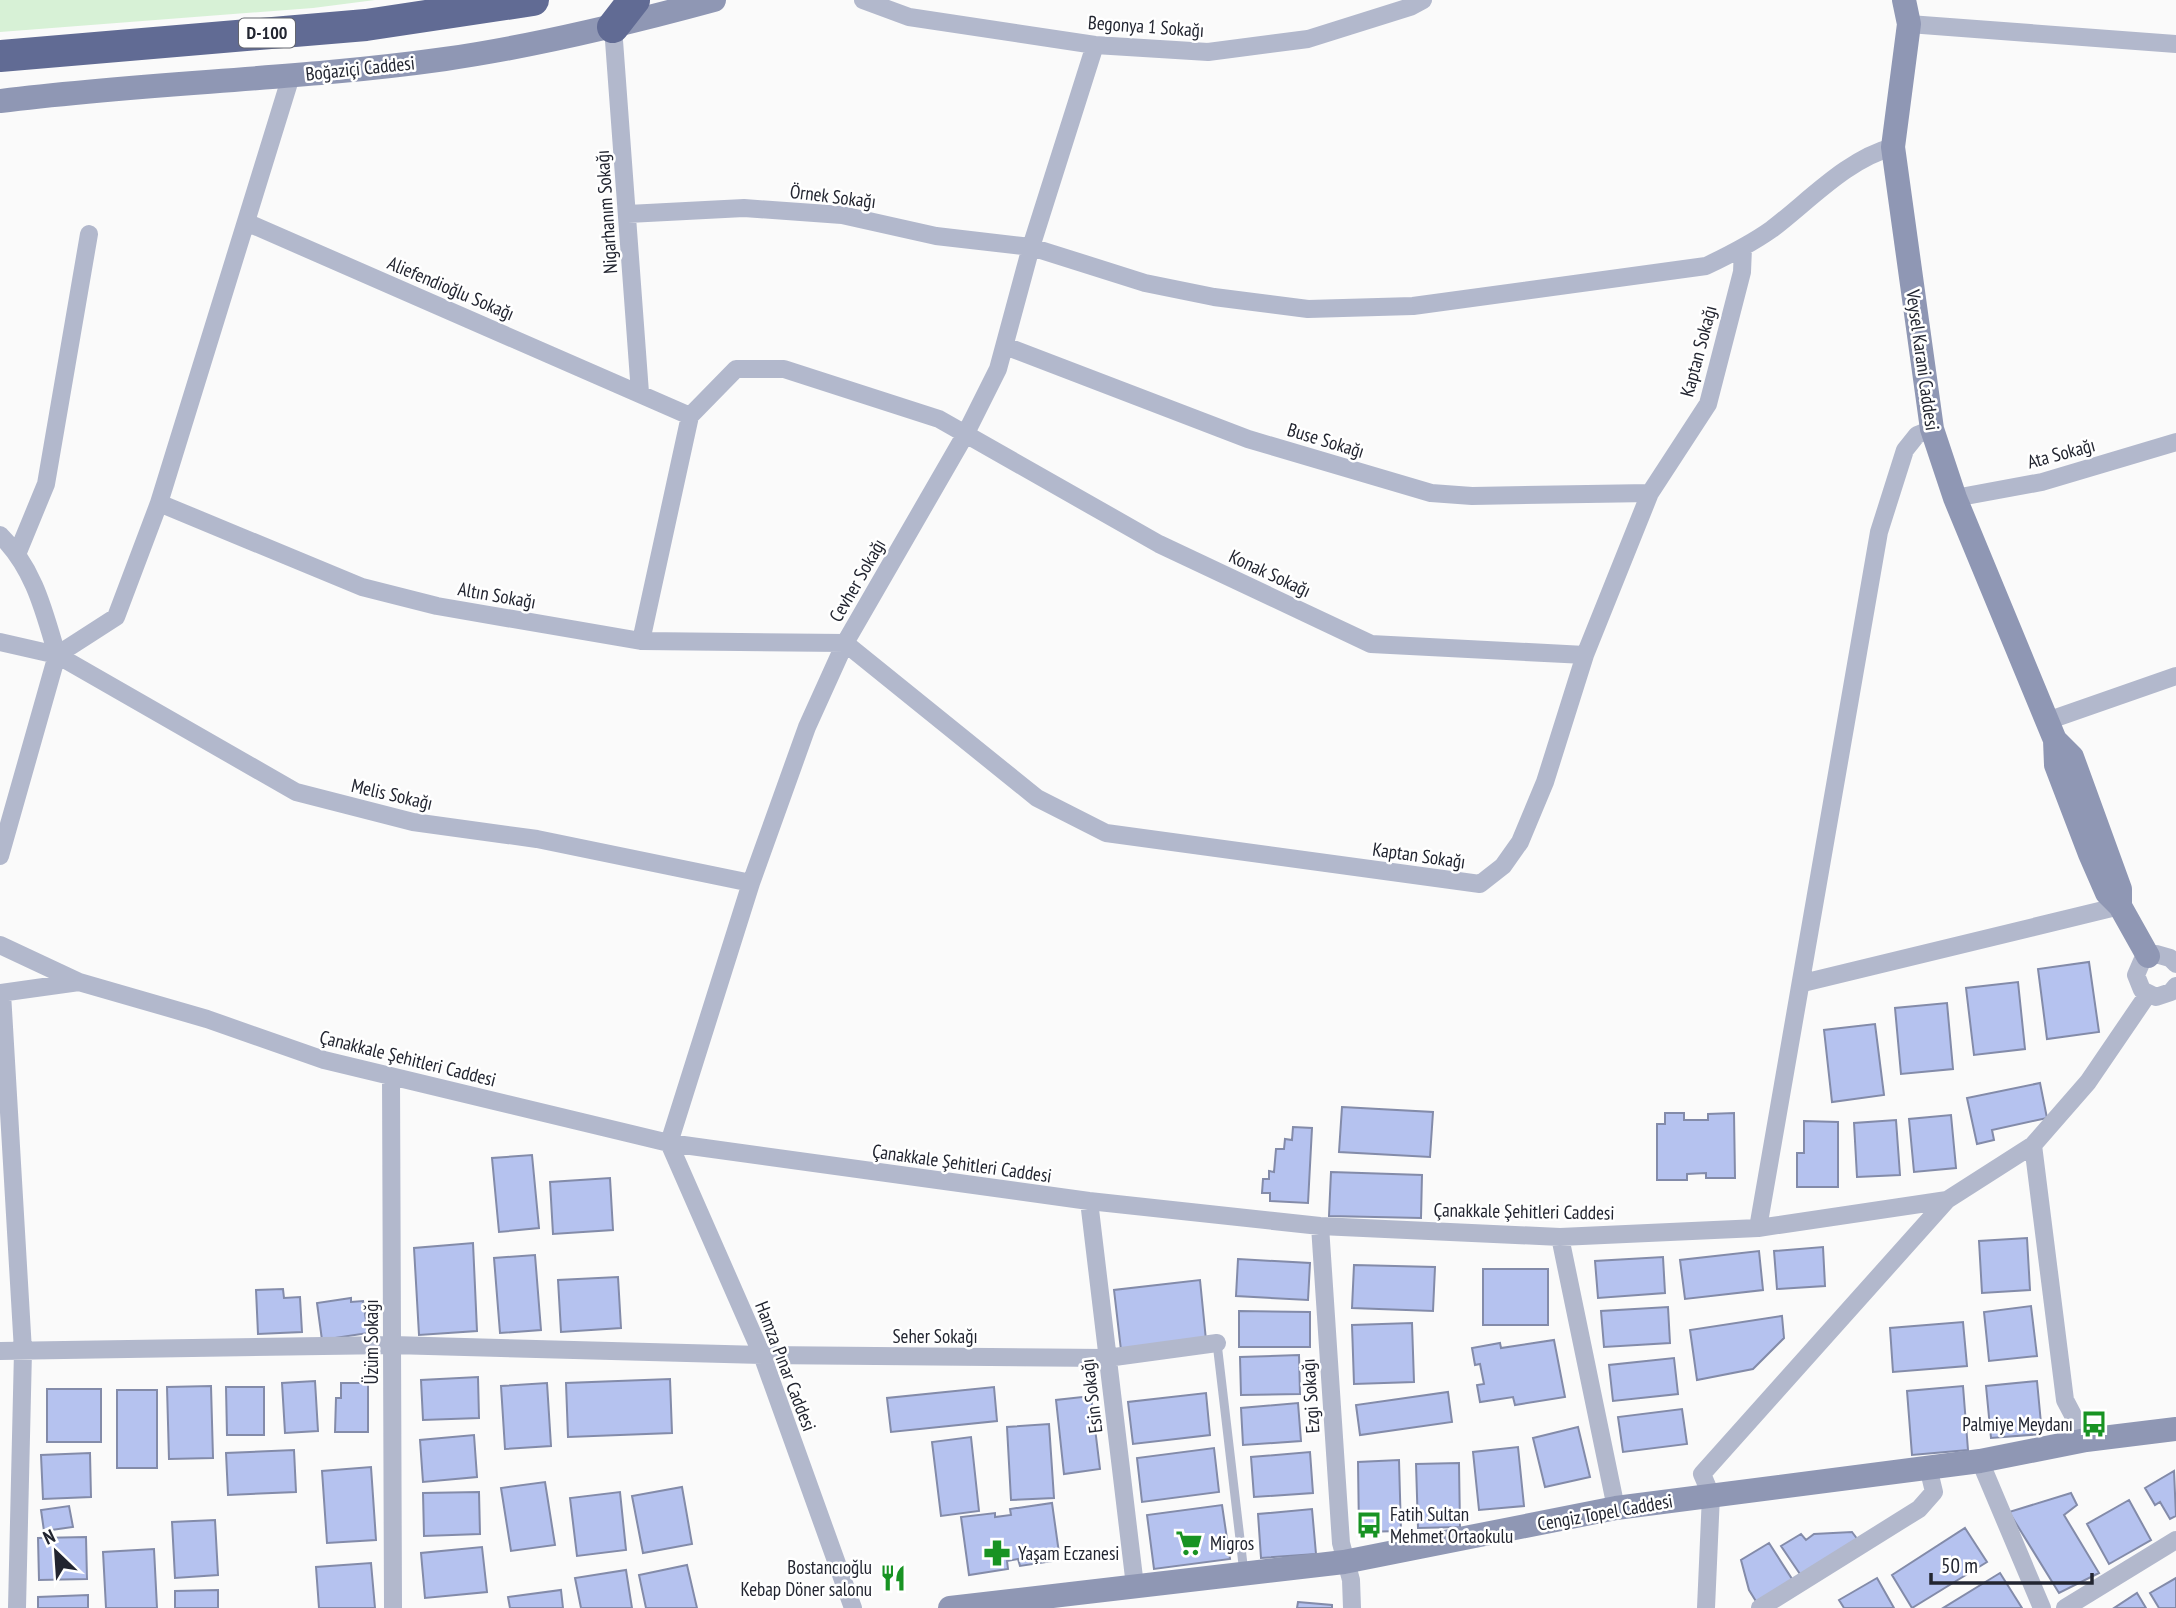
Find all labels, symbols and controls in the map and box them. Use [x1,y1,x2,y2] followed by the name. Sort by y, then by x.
[1087,10,1205,42] street label: Begonya 1 Sokağı
[239,18,295,48] road number: D-100
[304,50,416,86] street label: Boğaziçi Caddesi
[590,149,622,275] street label: Nigarhanım Sokağı
[789,179,877,213] street label: Örnek Sokağı
[384,250,518,326] street label: Aliefendioğlu Sokağı
[1901,287,1945,432] street label: Veysel Karani Caddesi
[1674,303,1722,399] street label: Kaptan Sokağı
[1285,417,1367,463] street label: Buse Sokağı
[2024,432,2098,474] street label: Ata Sokağı
[824,534,890,626] street label: Cevher Sokağı
[1225,544,1315,602] street label: Konak Sokağı
[456,576,538,614] street label: Altın Sokağı
[349,773,435,815] street label: Melis Sokağı
[1371,837,1467,873] street label: Kaptan Sokağı
[317,1024,499,1092] street label: Çanakkale Şehitleri Caddesi
[871,1139,1053,1187] street label: Çanakkale Şehitleri Caddesi
[1433,1197,1615,1225] street label: Çanakkale Şehitleri Caddesi
[750,1298,822,1434] street label: Hamza Pınar Caddesi
[359,1299,383,1385] street label: Üzüm Sokağı
[892,1324,978,1348] street label: Seher Sokağı
[1075,1357,1107,1435] street label: Esin Sokağı
[1295,1358,1325,1434] street label: Ezgi Sokağı
[2079,1409,2109,1439] bus stop icon: Palmiye Meydanı
[1962,1412,2073,1436] place label: Palmiye Meydanı
[1536,1488,1674,1536] street label: Cengiz Topel Caddesi
[1390,1502,1513,1548] place label: Fatih Sultan Mehmet Ortaokulu
[1354,1510,1384,1540] bus stop icon: Fatih Sultan Mehmet Ortaokulu
[21,1517,91,1587] north arrow
[39,1524,59,1550] text: N
[1174,1528,1204,1558] supermarket icon: Migros
[1210,1531,1254,1555] place label: Migros
[982,1538,1012,1568] pharmacy icon: Yaşam Eczanesi
[1018,1541,1119,1565] place label: Yaşam Eczanesi
[1931,1542,2092,1586] scale bar
[1941,1552,1978,1579] text: 50 m
[741,1555,872,1601] place label: Bostancıoğlu Kebap Döner salonu
[878,1563,908,1593] restaurant icon: Bostancıoğlu Kebap Döner salonu

